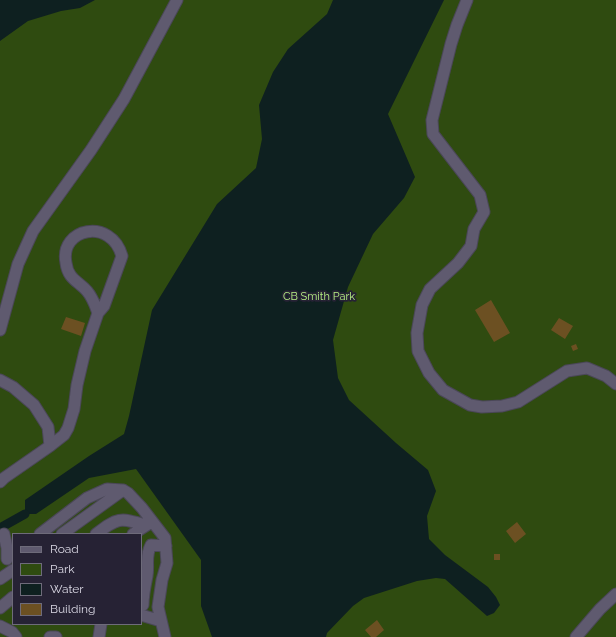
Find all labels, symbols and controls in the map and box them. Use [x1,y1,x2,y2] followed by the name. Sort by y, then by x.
[283,290,355,304] park label: CB Smith Park
[12,533,142,625] legend
[50,542,79,556] text: Road
[50,562,75,576] text: Park
[50,582,84,596] text: Water
[50,602,96,616] text: Building

